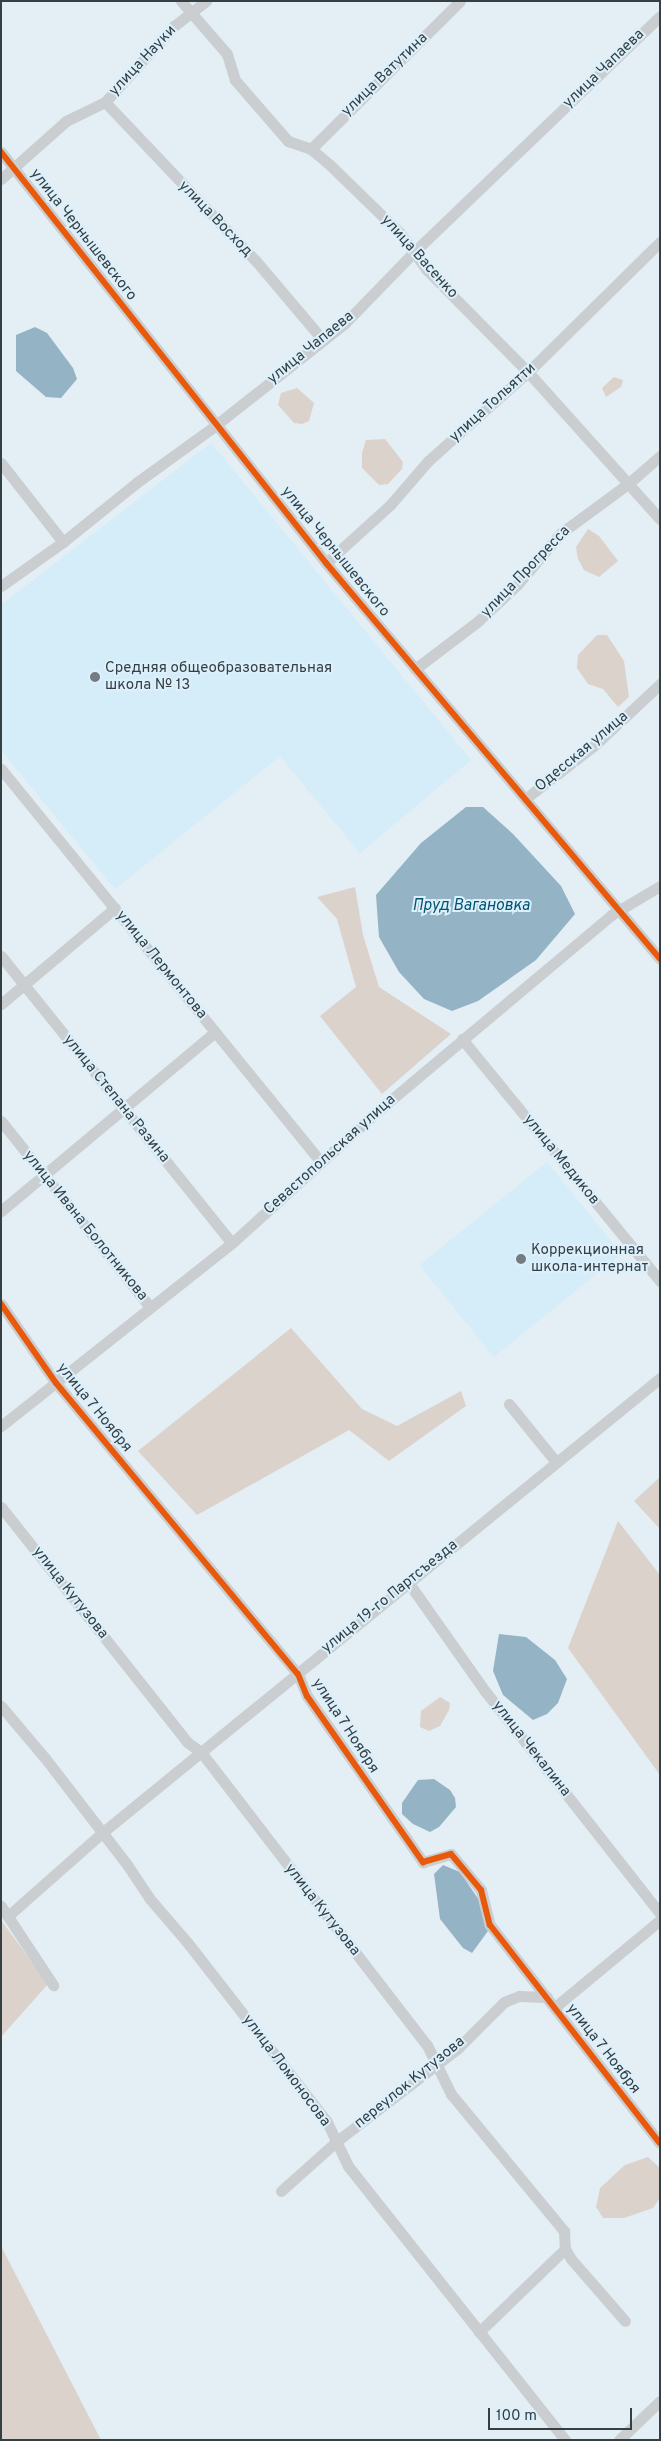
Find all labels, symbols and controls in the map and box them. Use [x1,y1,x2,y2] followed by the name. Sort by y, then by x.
[106,22,180,100] street label: улица Науки
[560,26,648,112] street label: улица Чапаева
[338,29,432,121] street label: улица Ватутина
[26,165,140,305] street label: улица Чернышевского
[174,177,256,261] street label: улица Восход
[377,212,461,302] street label: улица Васенко
[264,308,358,388] street label: улица Чапаева
[446,359,540,447] street label: улица Тольятти
[277,483,393,621] street label: улица Чернышевского
[478,522,574,622] street label: улица Прогресса
[105,659,332,694] place label: Средняя общеобразовательная школа № 13
[89,671,101,683] marker: Средняя общеобразовательная школа № 13
[532,708,632,796] street label: Одесская улица
[412,896,530,916] water label: Пруд Вагановка
[112,907,210,1023] street label: улица Лермонтова
[59,1031,173,1167] street label: улица Степана Разина
[260,1091,400,1219] street label: Севастопольская улица
[519,1111,603,1209] street label: улица Медиков
[19,1147,151,1305] street label: улица Ивана Болотникова
[531,1241,648,1276] place label: Коррекционная школа-интернат
[515,1253,527,1265] marker: Коррекционная школа-интернат
[52,1359,136,1457] street label: улица 7 Ноября
[318,1536,462,1658] street label: улица 19-го Партсъезда
[28,1543,112,1643] street label: улица Кутузова
[307,1675,383,1777] street label: улица 7 Ноября
[488,1697,574,1801] street label: улица Чекалина
[280,1860,364,1960] street label: улица Кутузова
[562,2000,644,2098] street label: улица 7 Ноября
[238,2012,334,2130] street label: улица Ломоносова
[351,2033,469,2133] street label: переулок Кутузова
[491,2398,635,2430] scale bar
[496,2407,537,2426] text: 100 m

